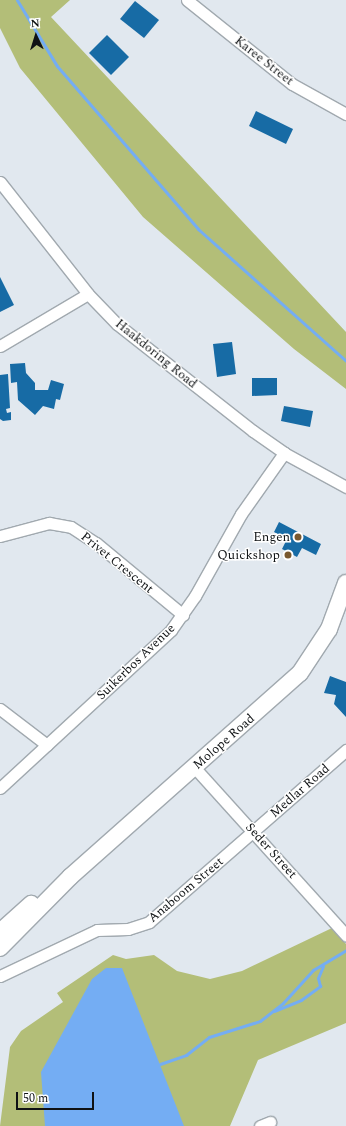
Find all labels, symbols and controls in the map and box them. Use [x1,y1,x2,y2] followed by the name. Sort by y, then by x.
[30,15,40,32] text: N
[16,16,56,56] north arrow
[231,33,297,89] street label: Karee Street
[112,316,200,392] street label: Haakdoring Road
[78,529,156,597] street label: Privet Crescent
[253,529,290,545] place label: Engen
[293,532,303,542] marker: Engen
[217,547,280,563] place label: Quickshop
[283,550,293,560] marker: Quickshop
[94,621,178,703] street label: Suikerbos Avenue
[190,711,258,773] street label: Molope Road
[267,761,333,821] street label: Medlar Road
[242,820,300,882] street label: Seder Street
[145,854,227,926] street label: Anaboom Street
[18,1084,96,1110] scale bar
[23,1089,48,1108] text: 50 m

